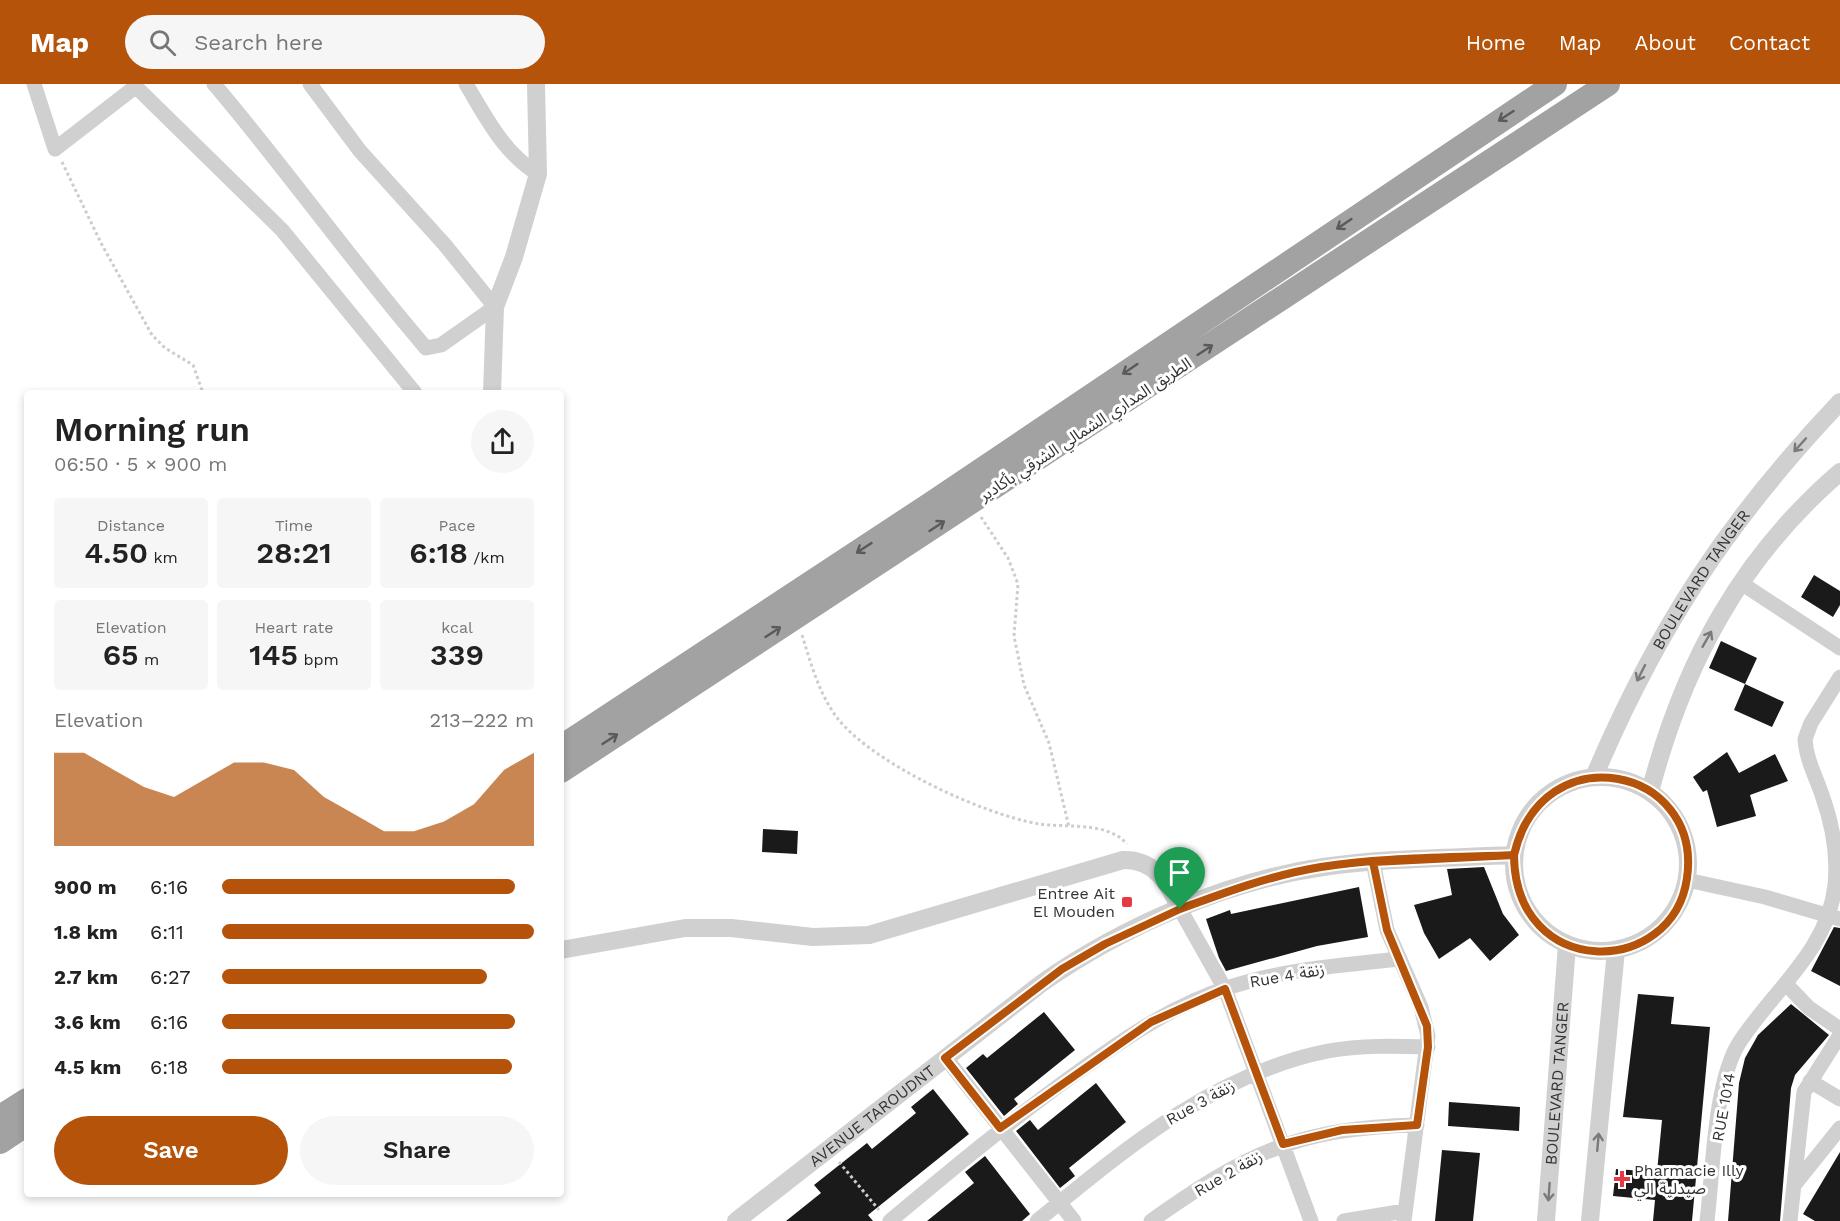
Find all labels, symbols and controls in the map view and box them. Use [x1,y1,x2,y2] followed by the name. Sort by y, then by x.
[125,15,545,69] search box
[30,26,89,59] text: Map
[146,26,179,59] icon: search
[194,30,323,55] text: Search here
[1466,30,1526,55] text: Home
[1559,30,1602,55] text: Map
[1635,30,1696,55] text: About
[1729,30,1810,55] text: Contact
[1498,110,1515,122] one-way arrow
[1336,218,1353,230] one-way arrow
[1196,344,1213,356] one-way arrow
[975,354,1196,508] street label: الطريق المداري الشمالي الشرقي بأكادير
[1123,363,1139,375] one-way arrow
[54,410,250,449] text: Morning run
[471,410,534,473] button: share
[1793,438,1807,453] one-way arrow
[54,452,227,476] text: 06:50 · 5 × 900 m
[1648,506,1754,653] street label: BOULEVARD TANGER
[97,516,165,535] text: Distance
[275,516,313,535] text: Time
[438,516,476,535] text: Pace
[928,520,945,532] one-way arrow
[84,535,148,570] text: 4.50
[256,535,332,570] text: 28:21
[409,535,468,570] text: 6:18
[855,541,872,554] one-way arrow
[148,548,178,567] text: km
[468,548,505,567] text: /km
[95,618,167,637] text: Elevation
[254,618,334,637] text: Heart rate
[441,618,473,637] text: kcal
[764,626,781,638] one-way arrow
[1701,631,1713,648] one-way arrow
[103,637,139,672] text: 65
[249,637,298,672] text: 145
[430,637,484,672] text: 339
[139,650,159,669] text: m
[298,650,339,669] text: bpm
[1635,664,1646,682] one-way arrow
[54,708,143,732] text: Elevation
[430,708,534,732] text: 213–222 m
[601,733,618,745] one-way arrow
[1154,847,1205,909] pin
[1163,856,1196,889] icon: arrive
[54,875,117,899] text: 900 m
[150,875,188,899] text: 6:16
[1033,884,1115,921] place label: Entree Ait El Mouden
[1120,895,1134,909] marker: Entree Ait El Mouden
[54,920,118,944] text: 1.8 km
[150,920,184,944] text: 6:11
[1248,960,1326,991] street label: Rue 4 زنقة
[54,965,118,989] text: 2.7 km
[150,965,191,989] text: 6:27
[1541,1001,1573,1166] street label: BOULEVARD TANGER
[54,1010,121,1034] text: 3.6 km
[150,1010,188,1034] text: 6:16
[54,1055,121,1079] text: 4.5 km
[150,1055,188,1079] text: 6:18
[805,1061,939,1171] street label: AVENUE TAROUDNT
[1708,1071,1739,1143] street label: RUE 1014
[1163,1076,1238,1129] street label: Rue 3 زنقة
[54,1116,288,1185] button: Save
[300,1116,534,1185] button: Share
[1593,1132,1604,1152] one-way arrow
[1191,1146,1266,1200] street label: Rue 2 زنقة
[1634,1161,1744,1201] place label: Pharmacie Illy صيدلية الي
[1615,1172,1629,1186] marker: Pharmacie Illy صيدلية الي
[1543,1182,1554,1202] one-way arrow

